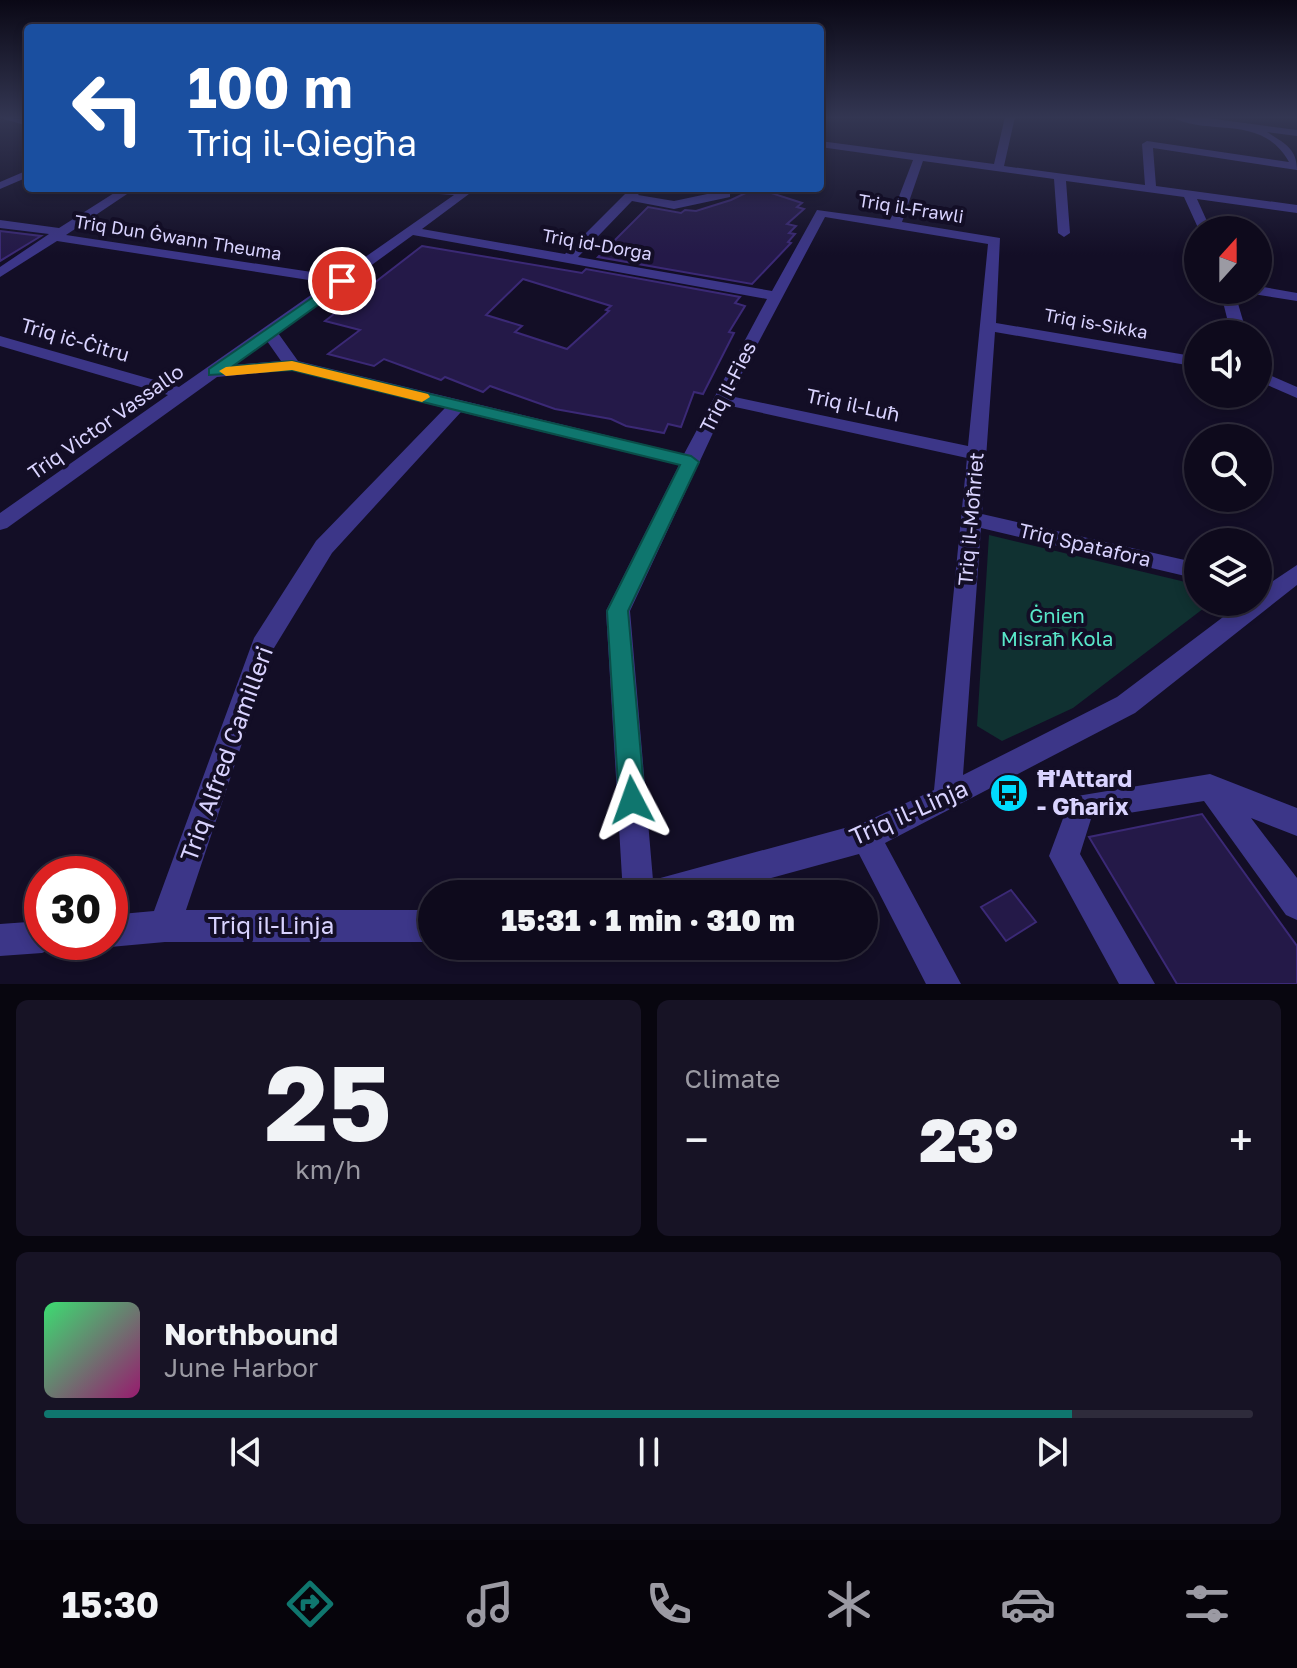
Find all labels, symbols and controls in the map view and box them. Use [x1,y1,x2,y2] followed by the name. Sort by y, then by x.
[188,53,353,120] text: 100 m
[56,56,160,160] icon: left
[188,121,417,164] text: Triq il-Qiegħa
[857,189,965,227] street label: Triq il-Frawli
[73,210,283,264] street label: Triq Dun Ġwann Theuma
[1184,216,1272,304] north arrow
[1184,216,1272,616] map controls
[541,224,654,265] street label: Triq id-Dorga
[308,247,376,315] pin
[320,259,364,303] icon: arrive
[1043,303,1150,343] street label: Triq is-Sikka
[18,312,132,366] street label: Triq iċ-Ċitru
[1184,320,1272,408] button: sound
[694,337,760,436] street label: Triq il-Fies
[23,359,188,484] street label: Triq Victor Vassallo
[804,382,902,426] street label: Triq il-Luħ
[1184,424,1272,512] button: search
[952,451,988,587] street label: Triq il-Moħriet
[1017,517,1153,571] street label: Triq Spatafora
[1184,528,1272,616] button: layers
[1001,603,1113,650] park label: Ġnien Misraħ Kola
[173,642,278,865] street label: Triq Alfred Camilleri
[590,758,674,842] position arrow
[1037,763,1132,820] place label: Ħ'Attard - Għarix
[988,772,1030,814] bus stop icon: Ħ'Attard - Għarix
[845,773,972,851] street label: Triq il-Linja
[24,856,128,960] speed limit sign: 30
[501,902,795,938] text: 15:31 · 1 min · 310 m
[208,910,334,939] street label: Triq il-Linja
[265,1039,392,1164] text: 25
[685,1063,780,1094] text: Climate
[920,1103,1018,1175] text: 23°
[685,1113,709,1166] text: −
[1229,1113,1253,1166] text: +
[295,1154,361,1185] text: km/h
[164,1316,338,1352] text: Northbound
[164,1352,318,1383] text: June Harbor
[224,1430,268,1474] icon: previous
[627,1430,671,1474] icon: pause
[1030,1430,1074,1474] icon: next
[282,1576,338,1632] icon: directions
[462,1576,518,1632] icon: music
[641,1576,697,1632] icon: phone
[821,1576,877,1632] icon: climate
[1000,1576,1056,1632] icon: car
[1179,1576,1235,1632] icon: filters
[62,1583,159,1626] text: 15:30

